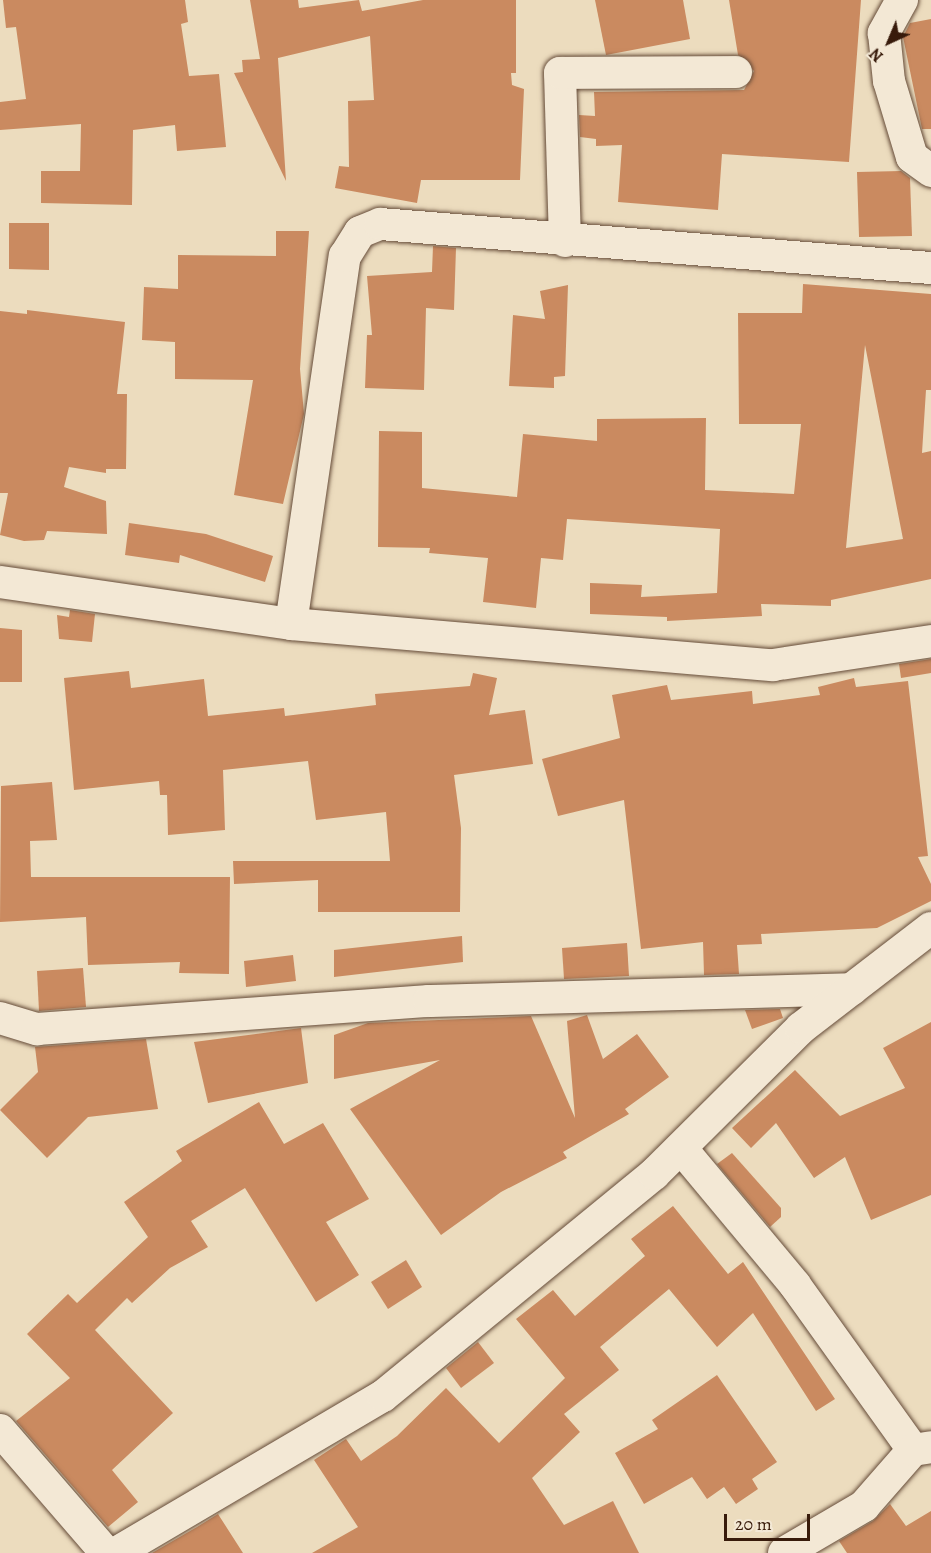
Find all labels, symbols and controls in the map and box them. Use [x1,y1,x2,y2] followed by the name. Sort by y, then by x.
[859,12,919,72] north arrow
[865,43,888,67] text: N
[727,1502,812,1540] scale bar
[735,1512,772,1536] text: 20 m

